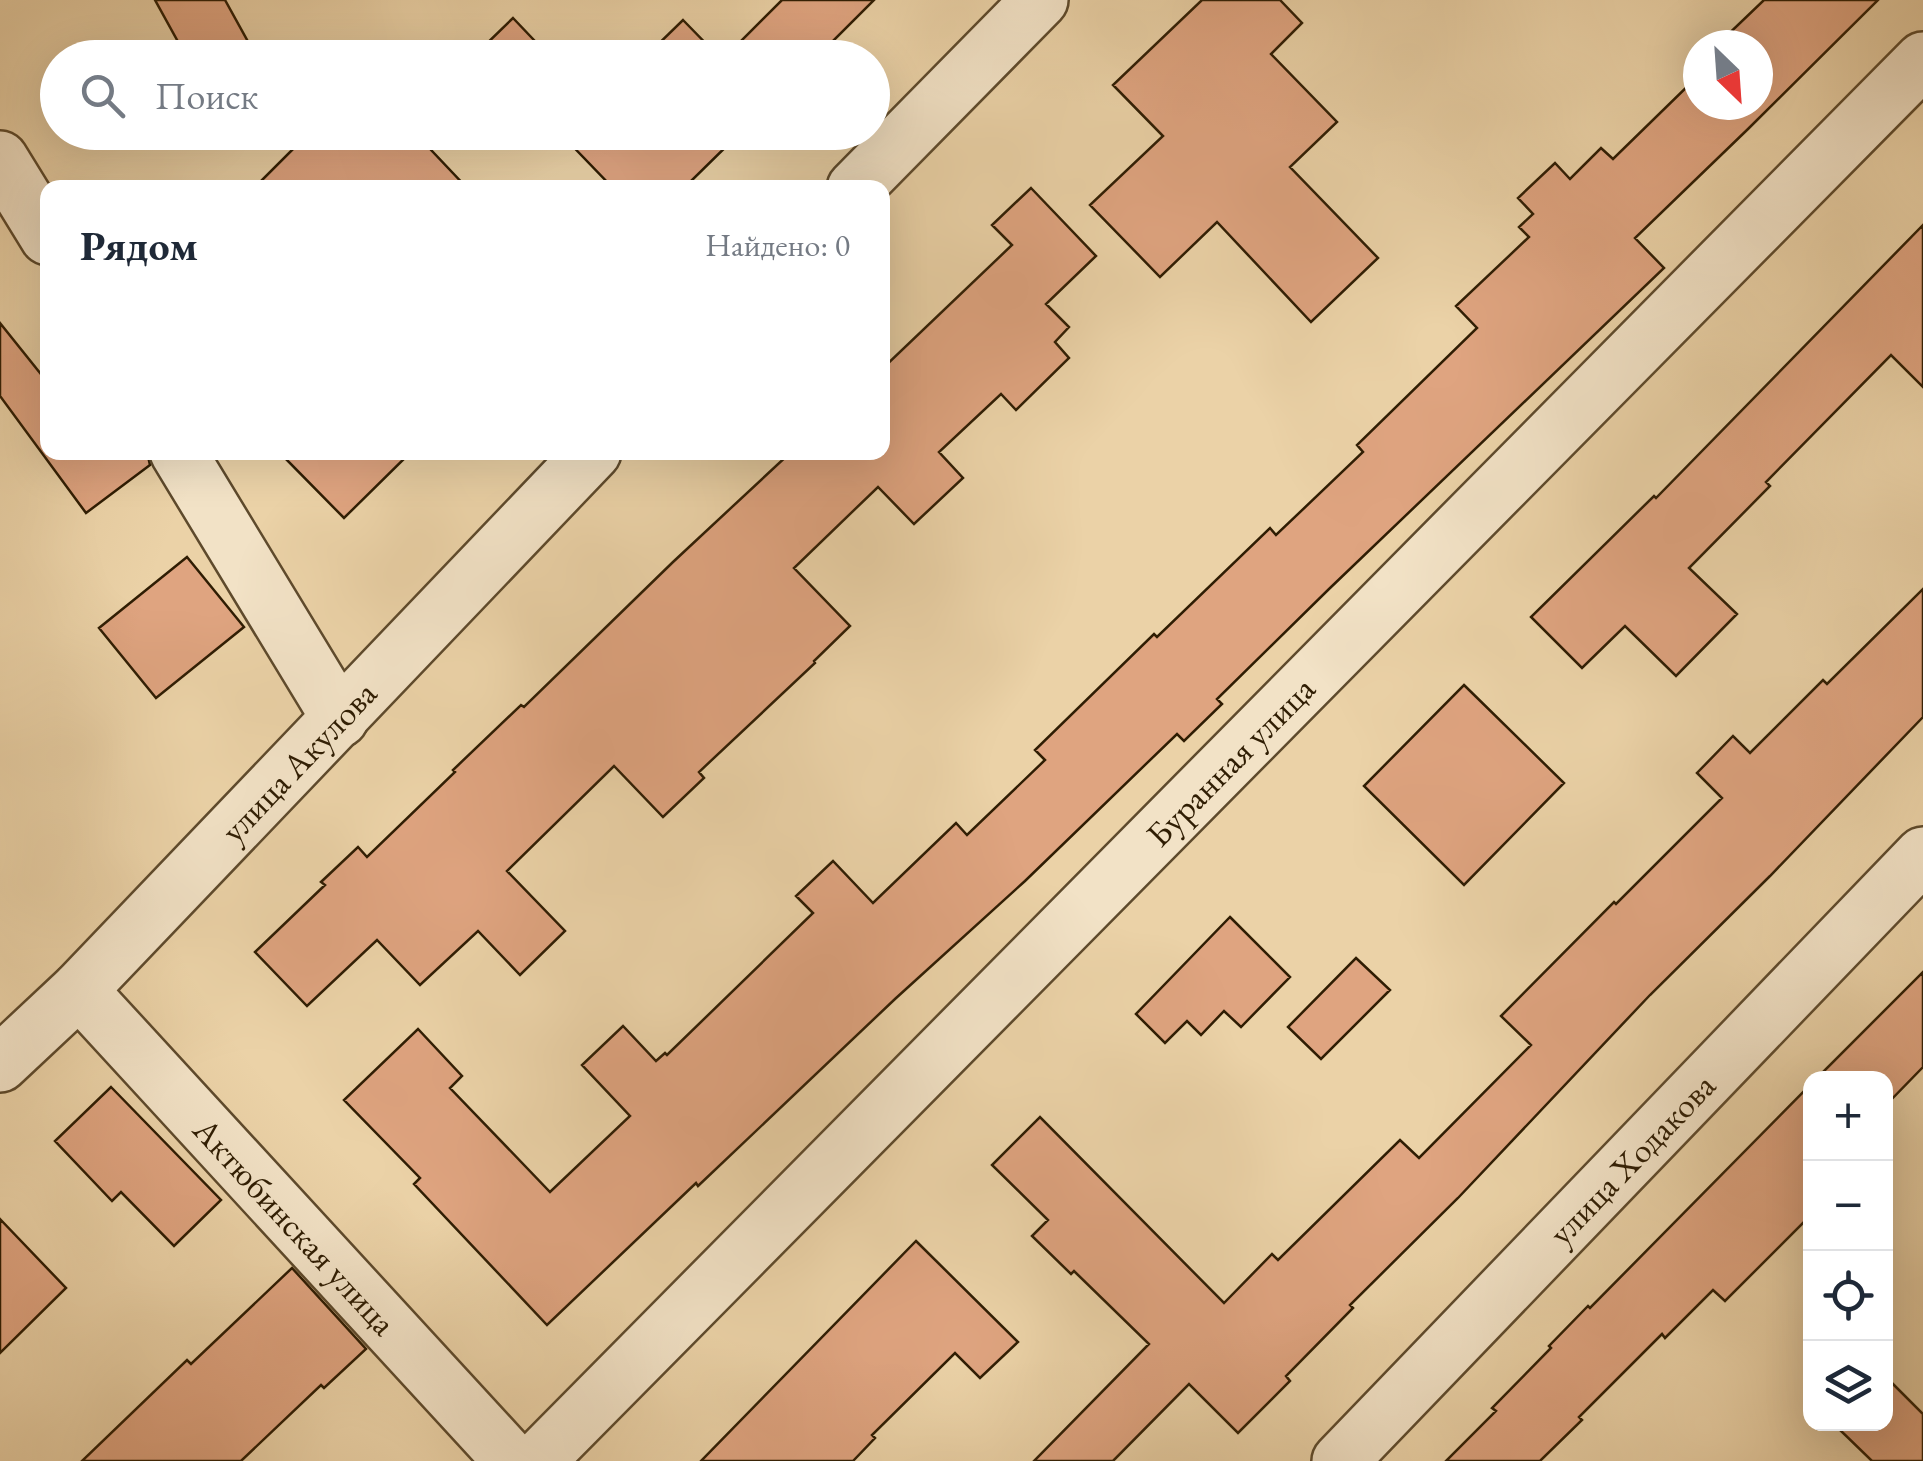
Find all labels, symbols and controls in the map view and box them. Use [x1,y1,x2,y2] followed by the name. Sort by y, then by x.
[1683,30,1773,120] north arrow
[40,40,890,150] search box
[75,68,130,123] icon: search
[155,71,258,120] text: Поиск
[80,218,198,273] text: Рядом
[705,224,850,266] text: Найдено: 0
[1136,666,1324,856] street label: Буранная улица
[210,670,386,852] street label: улица Акулова
[1538,1063,1724,1255] street label: улица Ходакова
[1803,1071,1893,1431] map controls
[1803,1071,1893,1161] button: +
[184,1107,407,1344] street label: Актюбинская улица
[1803,1161,1893,1251] button: −
[1803,1251,1893,1341] button: locate
[1803,1341,1893,1431] button: layers

